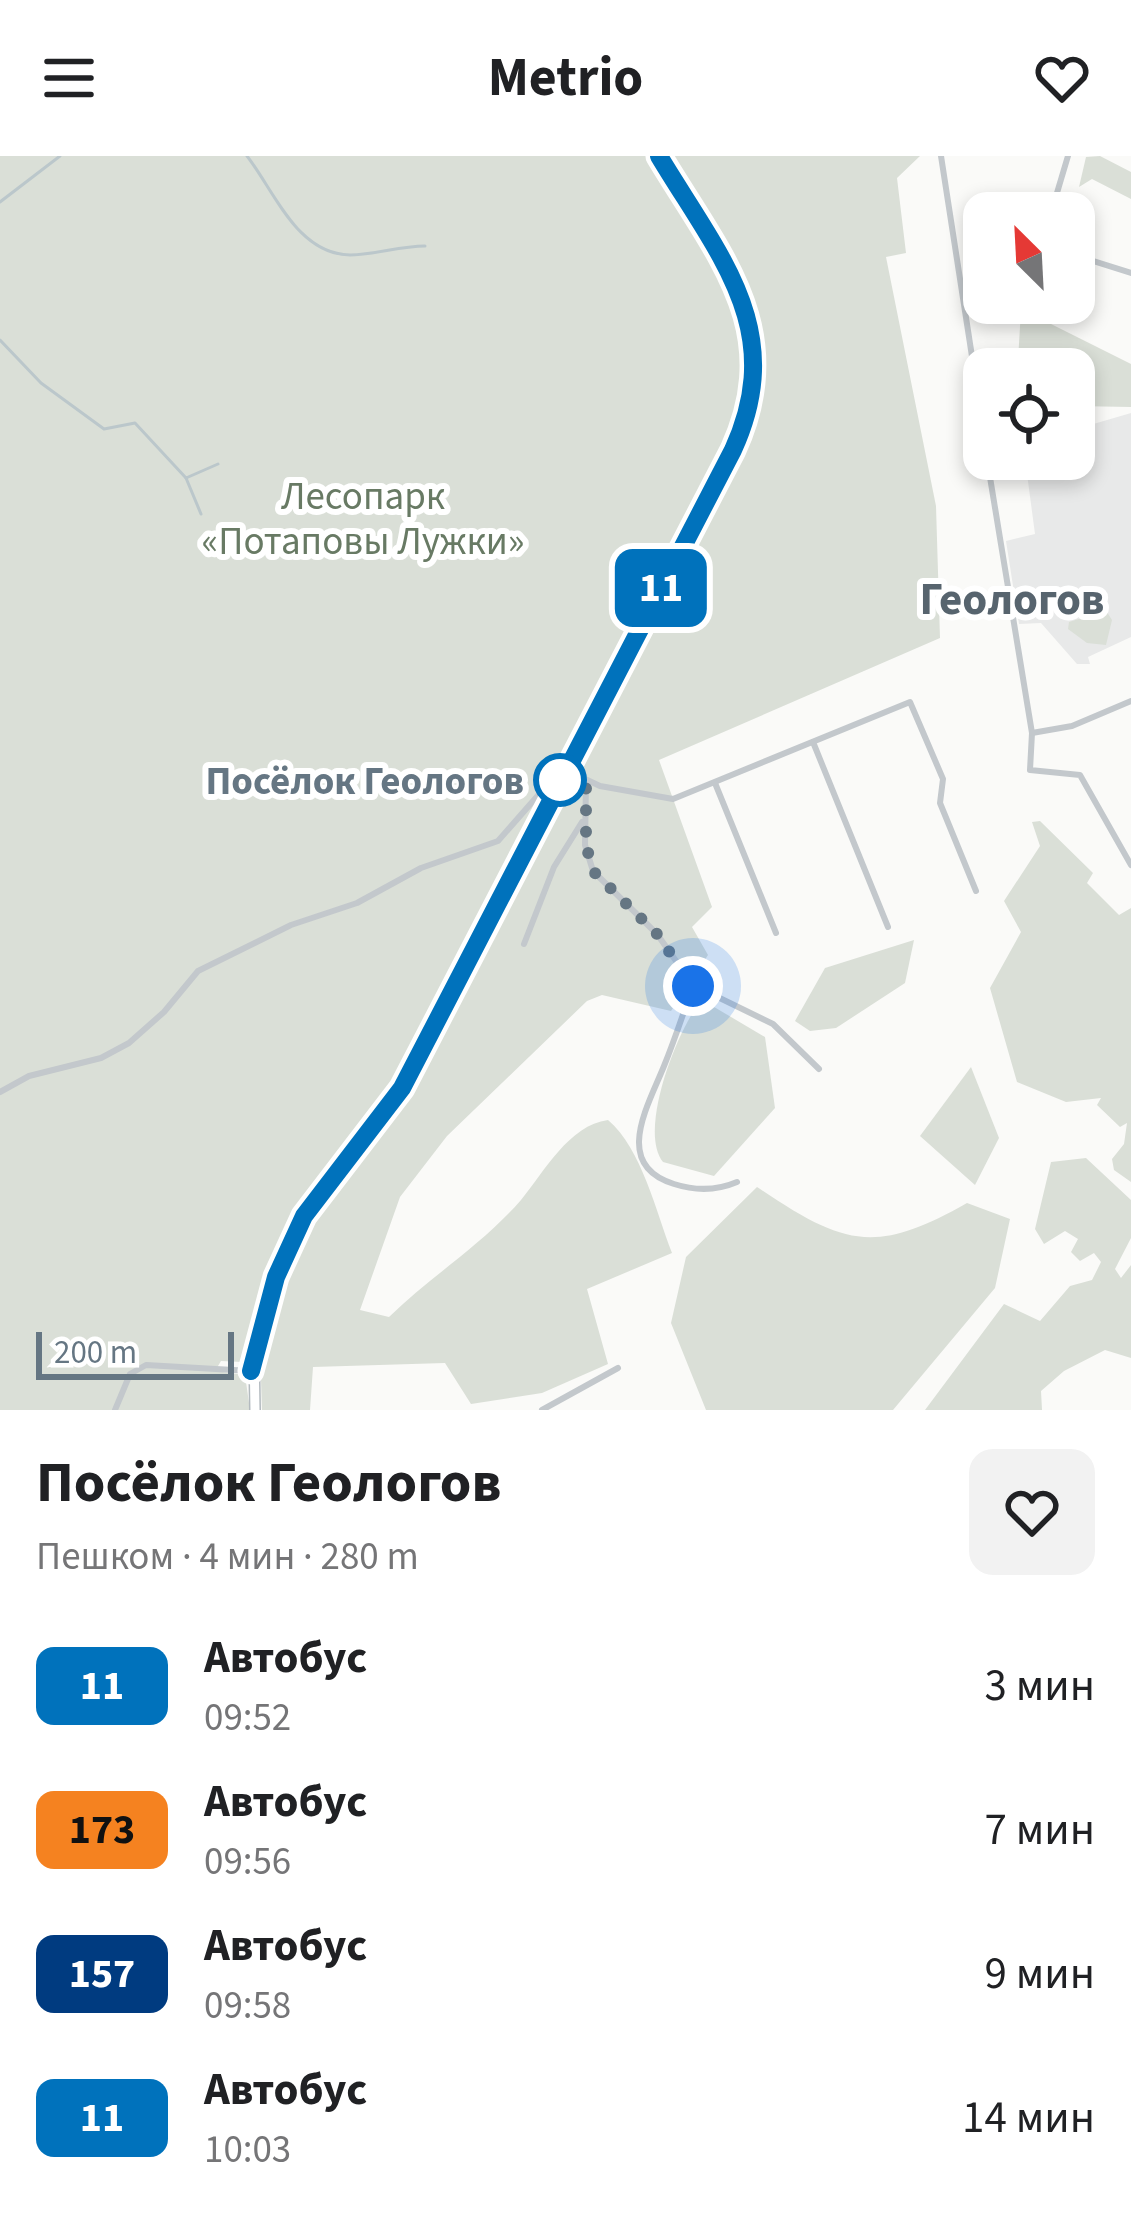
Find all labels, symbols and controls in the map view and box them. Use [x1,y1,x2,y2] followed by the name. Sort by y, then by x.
[488,40,643,117] text: Metrio
[36,45,102,111] icon: menu
[1029,45,1095,111] icon: heart
[963,192,1095,324] north arrow
[963,192,1095,480] map controls
[963,348,1095,480] button: locate
[202,469,524,570] park label: Лесопарк «Потаповы Лужки»
[607,549,715,627] line badge: 11
[639,558,683,618] text: 11
[919,568,1105,632] district label: Геологов
[205,754,524,810] place label: Посёлок Геологов
[535,755,585,805] marker: Посёлок Геологов
[663,956,723,1016] your location
[36,1326,234,1379] scale bar
[54,1329,137,1376] text: 200 m
[36,1443,502,1524] text: Посёлок Геологов
[969,1449,1095,1575] button: heart
[36,1529,419,1585] text: Пешком · 4 мин · 280 m
[204,1626,367,1690] text: Автобус
[984,1654,1095,1718] text: 3 мин
[80,1656,124,1716] text: 11
[204,1690,291,1746] text: 09:52
[204,1770,367,1834] text: Автобус
[984,1798,1095,1862] text: 7 мин
[69,1800,135,1860] text: 173
[204,1834,291,1890] text: 09:56
[204,1914,367,1978] text: Автобус
[984,1942,1095,2006] text: 9 мин
[69,1944,135,2004] text: 157
[204,1978,291,2034] text: 09:58
[204,2058,367,2122] text: Автобус
[962,2086,1095,2150] text: 14 мин
[80,2088,124,2148] text: 11
[204,2122,291,2178] text: 10:03

